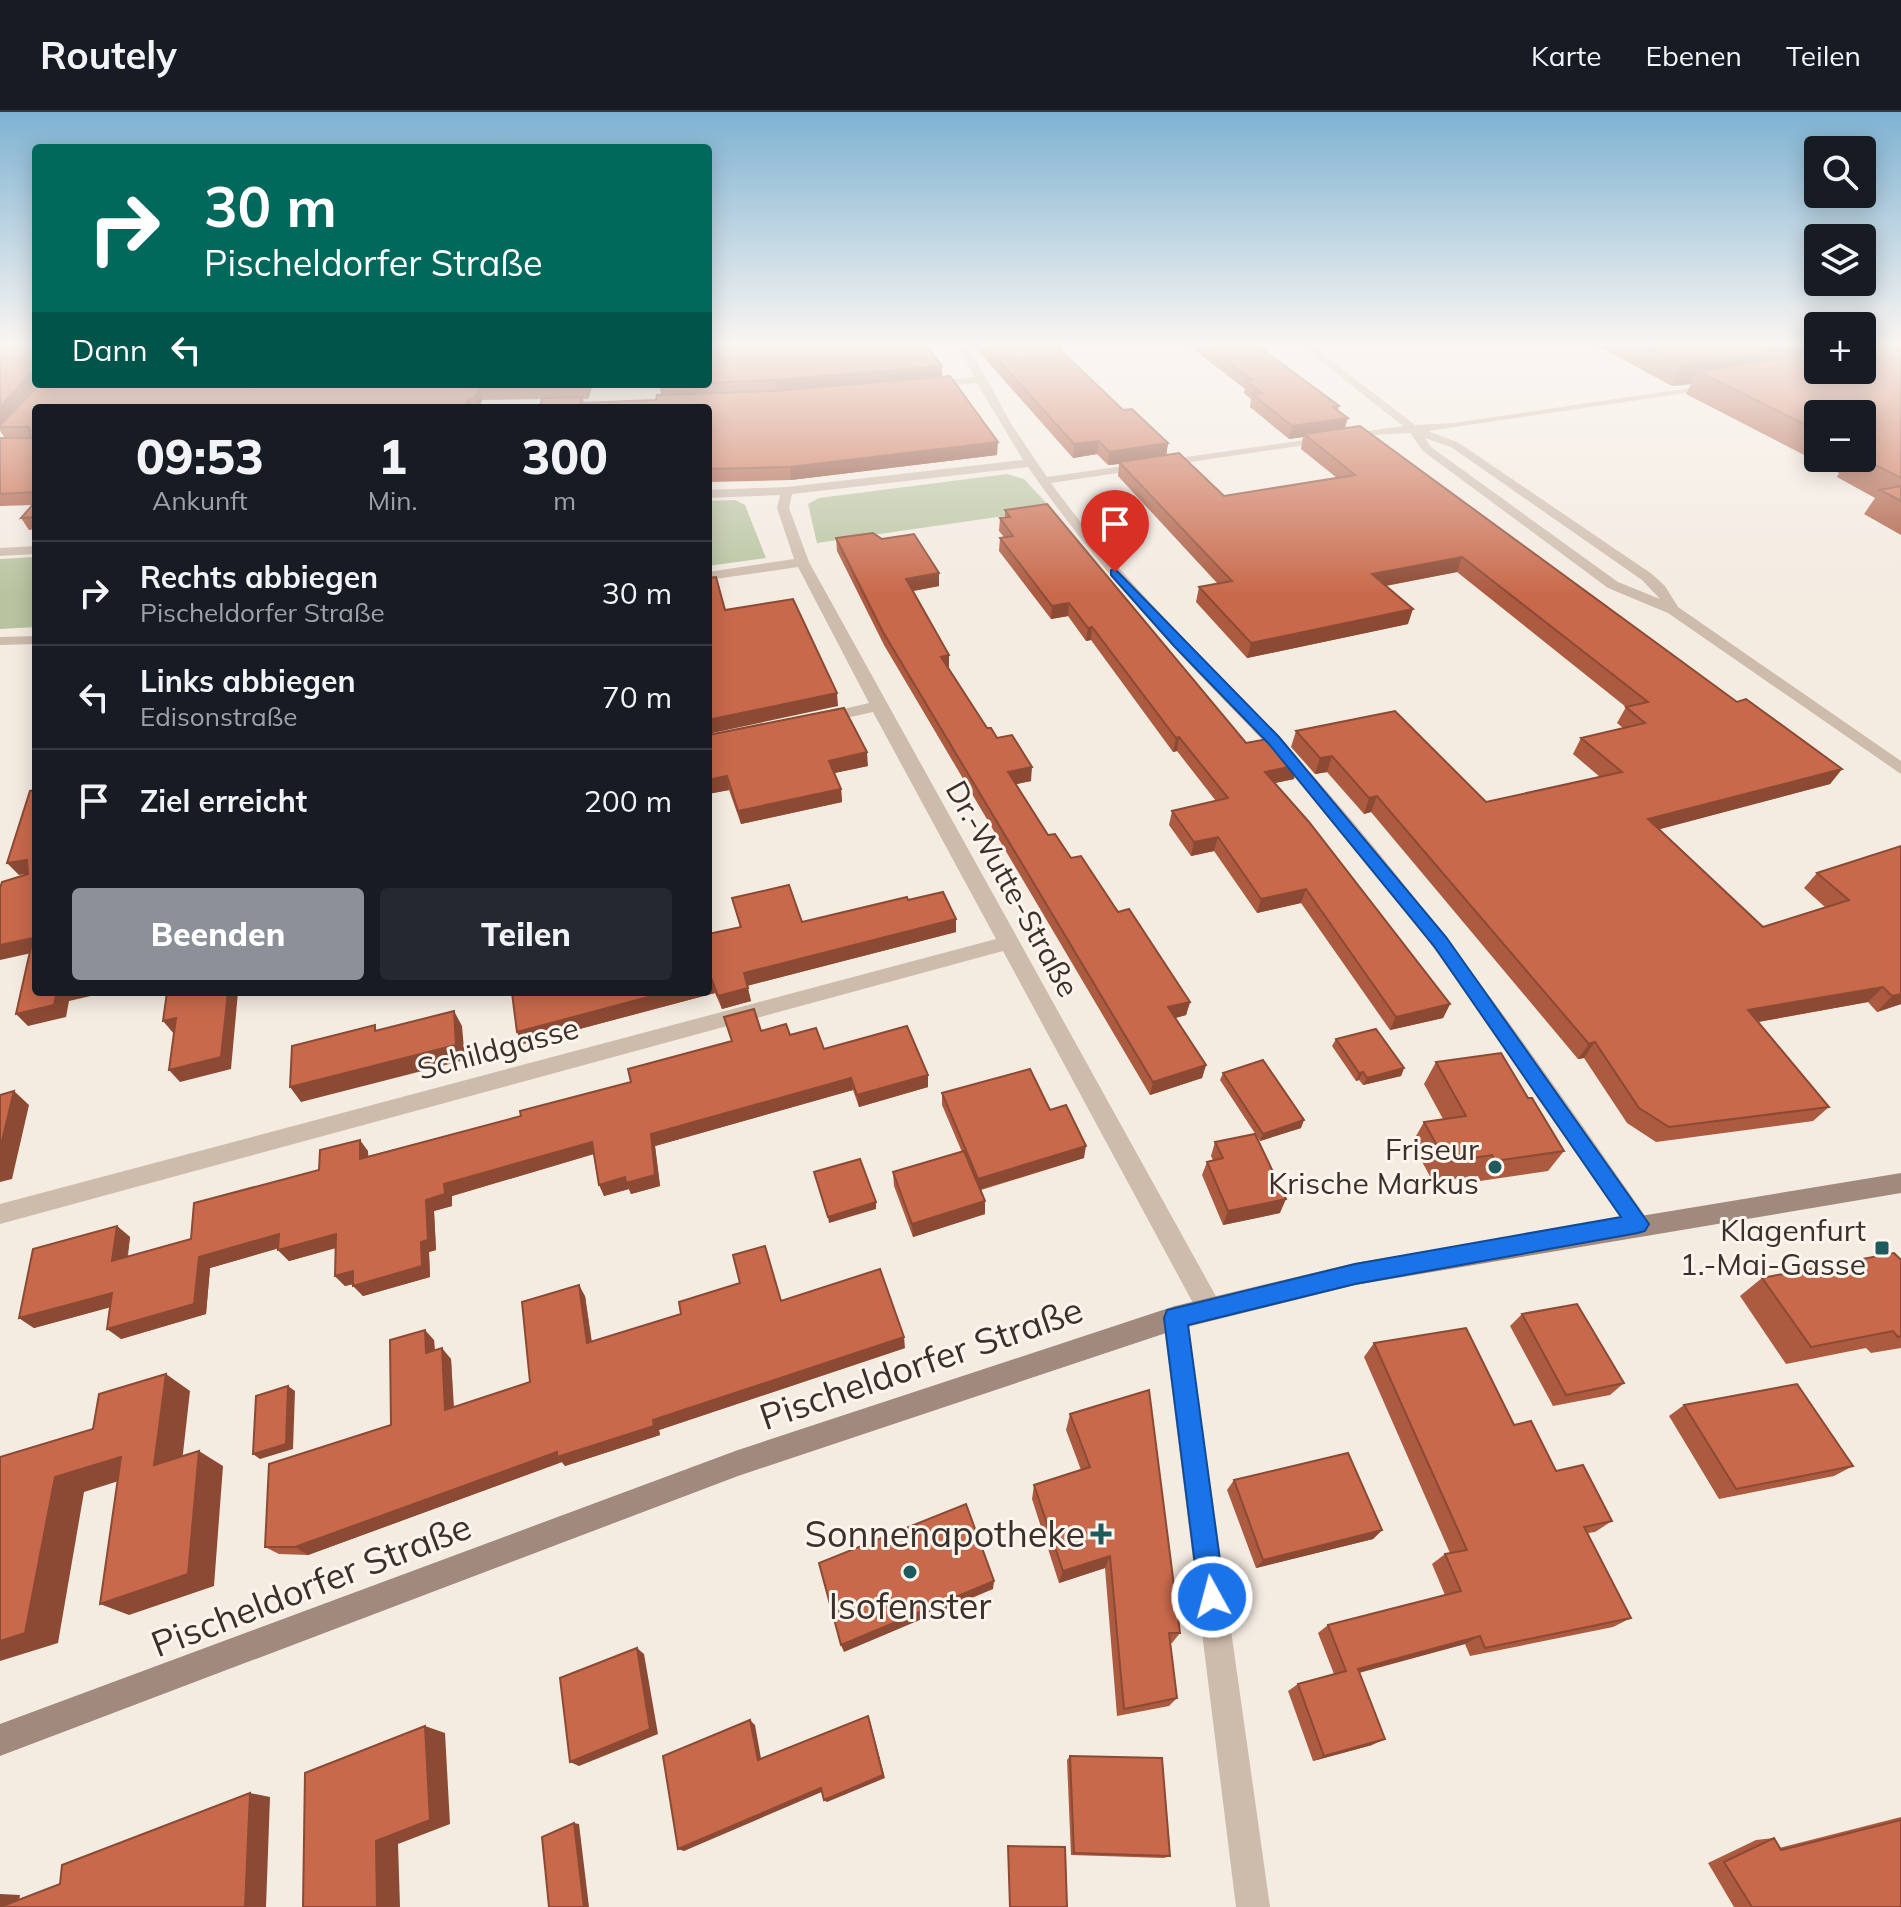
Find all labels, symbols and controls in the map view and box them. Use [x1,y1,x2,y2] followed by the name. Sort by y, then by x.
[40,31,177,79] text: Routely
[1531,38,1601,73] text: Karte
[1645,38,1742,73] text: Ebenen
[1786,38,1861,73] text: Teilen
[1804,136,1876,472] map controls
[1804,136,1876,208] button: search
[204,171,337,241] text: 30 m
[72,176,176,280] icon: right
[1804,224,1876,296] button: layers
[204,240,543,285] text: Pischeldorfer Straße
[1804,312,1876,384] button: +
[164,328,208,372] icon: left
[72,331,148,369] text: Dann
[1804,400,1876,472] button: −
[136,426,264,486] text: 09:53
[378,426,407,486] text: 1
[522,426,608,486] text: 300
[152,484,248,517] text: Ankunft
[368,484,417,517] text: Min.
[553,484,576,517] text: m
[1081,490,1149,572] pin
[1093,502,1137,546] icon: arrive
[140,558,378,596] text: Rechts abbiegen
[72,571,116,615] icon: right
[602,574,672,612] text: 30 m
[140,596,385,629] text: Pischeldorfer Straße
[140,662,356,700] text: Links abbiegen
[72,675,116,719] icon: left
[602,678,672,716] text: 70 m
[140,700,297,733] text: Edisonstraße
[938,774,1088,1003] street label: Dr.-Wutte-Straße
[72,779,116,823] icon: arrive
[140,782,307,820] text: Ziel erreicht
[584,782,672,820] text: 200 m
[72,888,364,980] button: Beenden
[380,888,672,980] button: Teilen
[413,1008,583,1088] street label: Schildgasse
[1268,1130,1479,1202] place label: Friseur Krische Markus
[1486,1158,1504,1176] marker: Friseur Krische Markus
[1680,1211,1866,1283] place label: Klagenfurt 1.-Mai-Gasse
[1873,1239,1891,1257] marker: Klagenfurt 1.-Mai-Gasse
[753,1286,1088,1439] street label: Pischeldorfer Straße
[145,1503,477,1666] street label: Pischeldorfer Straße
[805,1511,1085,1556] place label: Sonnenapotheke
[1092,1525,1110,1543] marker: Sonnenapotheke
[1170,1555,1254,1639] position arrow
[901,1563,919,1581] marker: Isofenster
[829,1583,991,1628] place label: Isofenster

